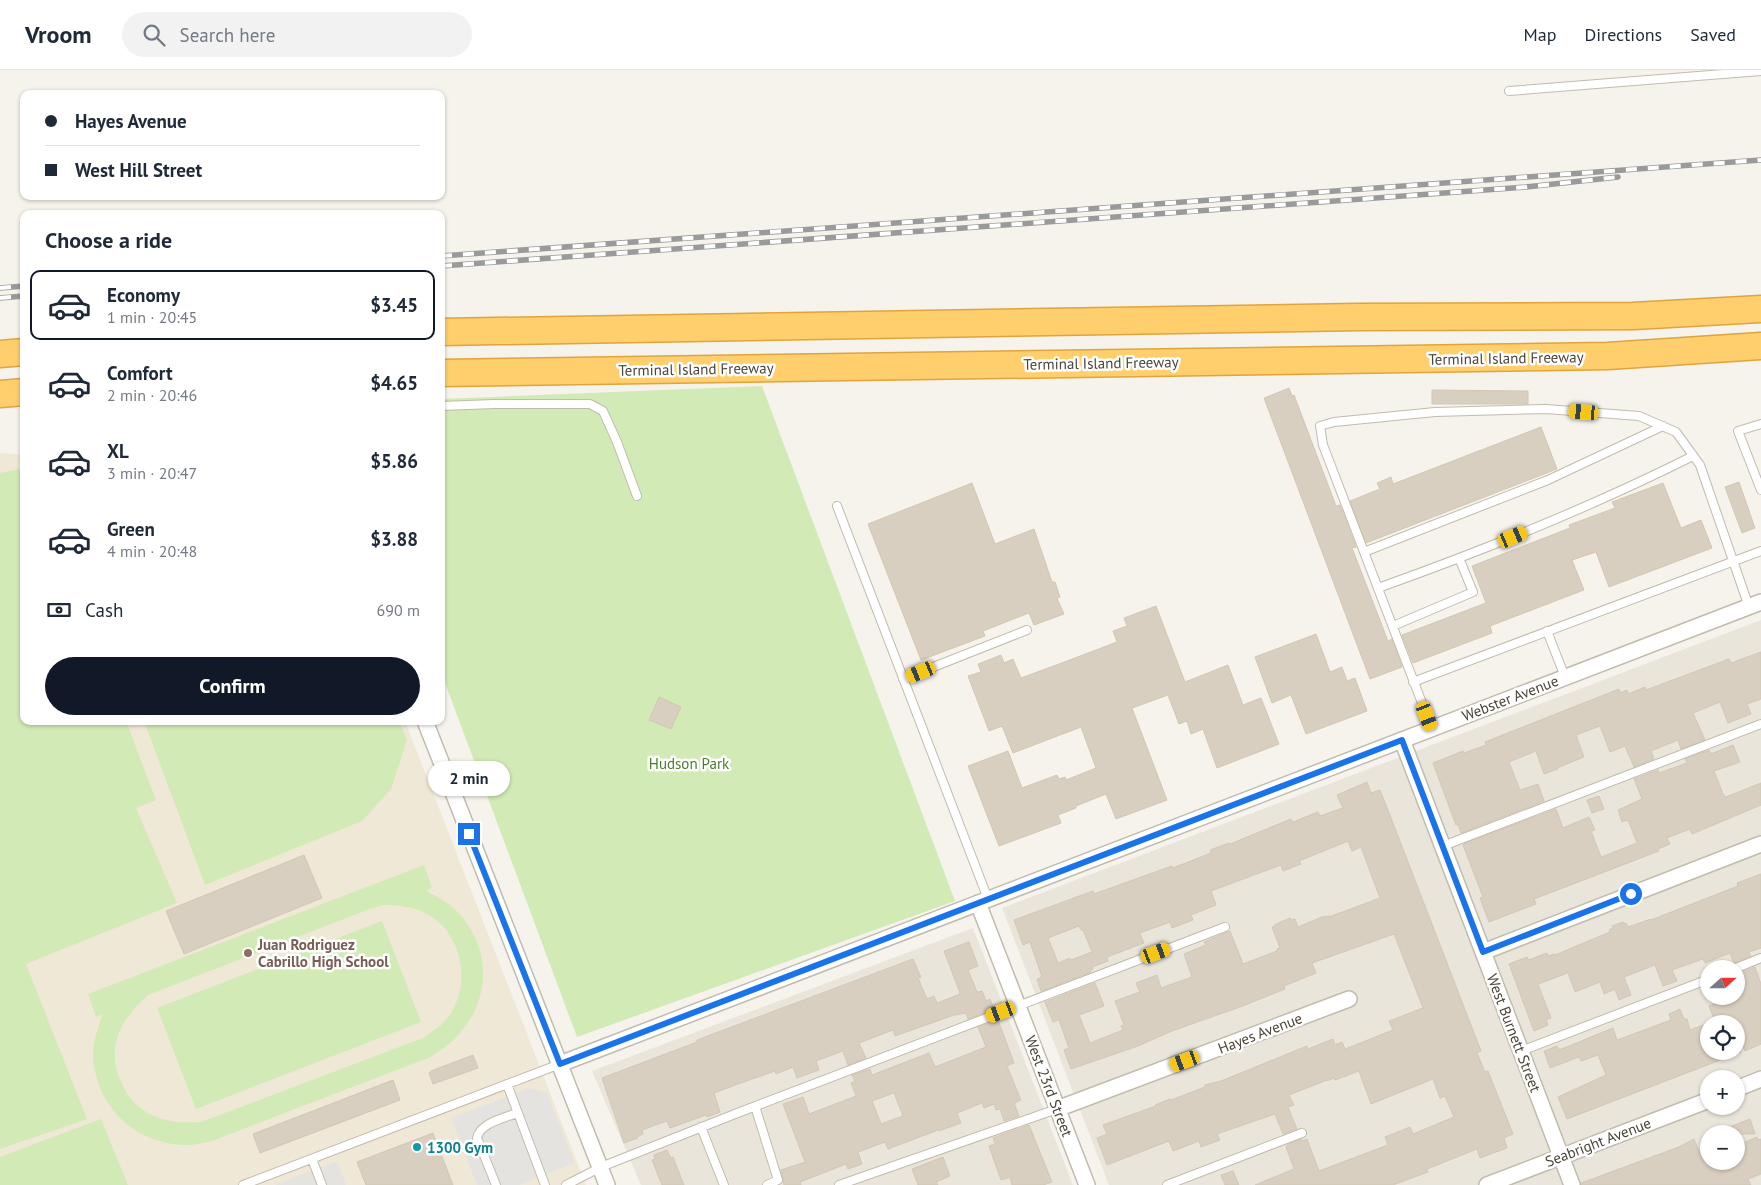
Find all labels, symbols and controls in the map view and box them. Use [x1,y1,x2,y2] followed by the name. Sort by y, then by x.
[122,12,472,57] search box
[25,19,92,50] text: Vroom
[140,21,168,49] icon: search
[180,23,275,47] text: Search here
[1524,23,1556,46] text: Map
[1584,23,1662,46] text: Directions
[1690,23,1736,46] text: Saved
[75,109,187,133] text: Hayes Avenue
[75,158,202,182] text: West Hill Street
[45,226,172,254] text: Choose a ride
[47,283,92,328] icon: car
[107,283,180,307] text: Economy
[370,293,418,317] text: $3.45
[107,307,197,327] text: 1 min · 20:45
[1428,347,1584,369] street label: Terminal Island Freeway
[1023,352,1179,374] street label: Terminal Island Freeway
[618,358,774,380] street label: Terminal Island Freeway
[47,361,92,406] icon: car
[107,361,173,385] text: Comfort
[370,371,418,395] text: $4.65
[107,385,197,405] text: 2 min · 20:46
[1568,403,1599,421] car
[47,439,92,484] icon: car
[107,439,129,463] text: XL
[370,449,418,473] text: $5.86
[107,463,197,483] text: 3 min · 20:47
[47,517,92,562] icon: car
[107,517,155,541] text: Green
[1496,524,1529,550] car
[370,527,418,551] text: $3.88
[107,541,197,561] text: 4 min · 20:48
[45,596,73,624] icon: cash
[85,598,123,622] text: Cash
[377,600,420,620] text: 690 m
[45,657,420,715] button: Confirm
[904,659,937,685] car
[1459,671,1561,725] street label: Webster Avenue
[1414,699,1439,733] car
[649,754,730,773] park label: Hudson Park
[428,762,510,796] callout: 2 min
[449,768,489,788] text: 2 min
[458,823,480,845] route end
[1620,883,1642,905] route start
[257,935,389,971] place label: Juan Rodriguez Cabrillo High School
[1139,941,1172,965] car
[242,947,254,959] marker: Juan Rodriguez Cabrillo High School
[1700,960,1745,1005] north arrow
[1700,960,1745,1170] map controls
[1483,971,1545,1095] street label: West Burnett Street
[984,1000,1017,1024] car
[1215,1008,1305,1058] street label: Hayes Avenue
[1700,1015,1745,1060] button: locate
[1021,1033,1077,1139] street label: West 23rd Street
[1168,1049,1201,1073] car
[1700,1070,1745,1115] button: +
[1542,1113,1654,1171] street label: Seabright Avenue
[1700,1125,1745,1170] button: −
[427,1138,493,1157] place label: 1300 Gym
[411,1141,423,1153] marker: 1300 Gym

